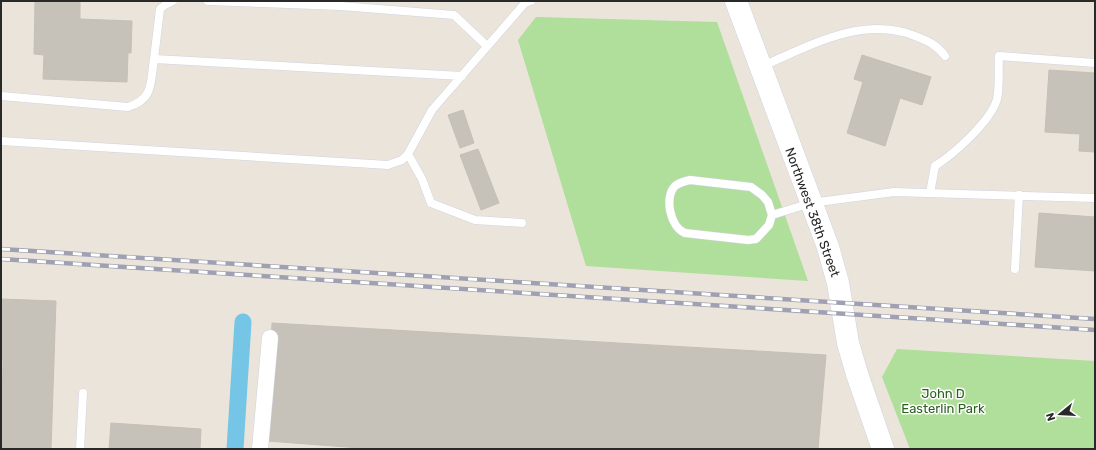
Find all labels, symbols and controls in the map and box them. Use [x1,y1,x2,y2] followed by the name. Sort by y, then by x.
[782,145,843,279] street label: Northwest 38th Street
[901,386,985,416] park label: John D Easterlin Park
[1040,394,1080,434] north arrow
[1044,411,1058,423] text: N

